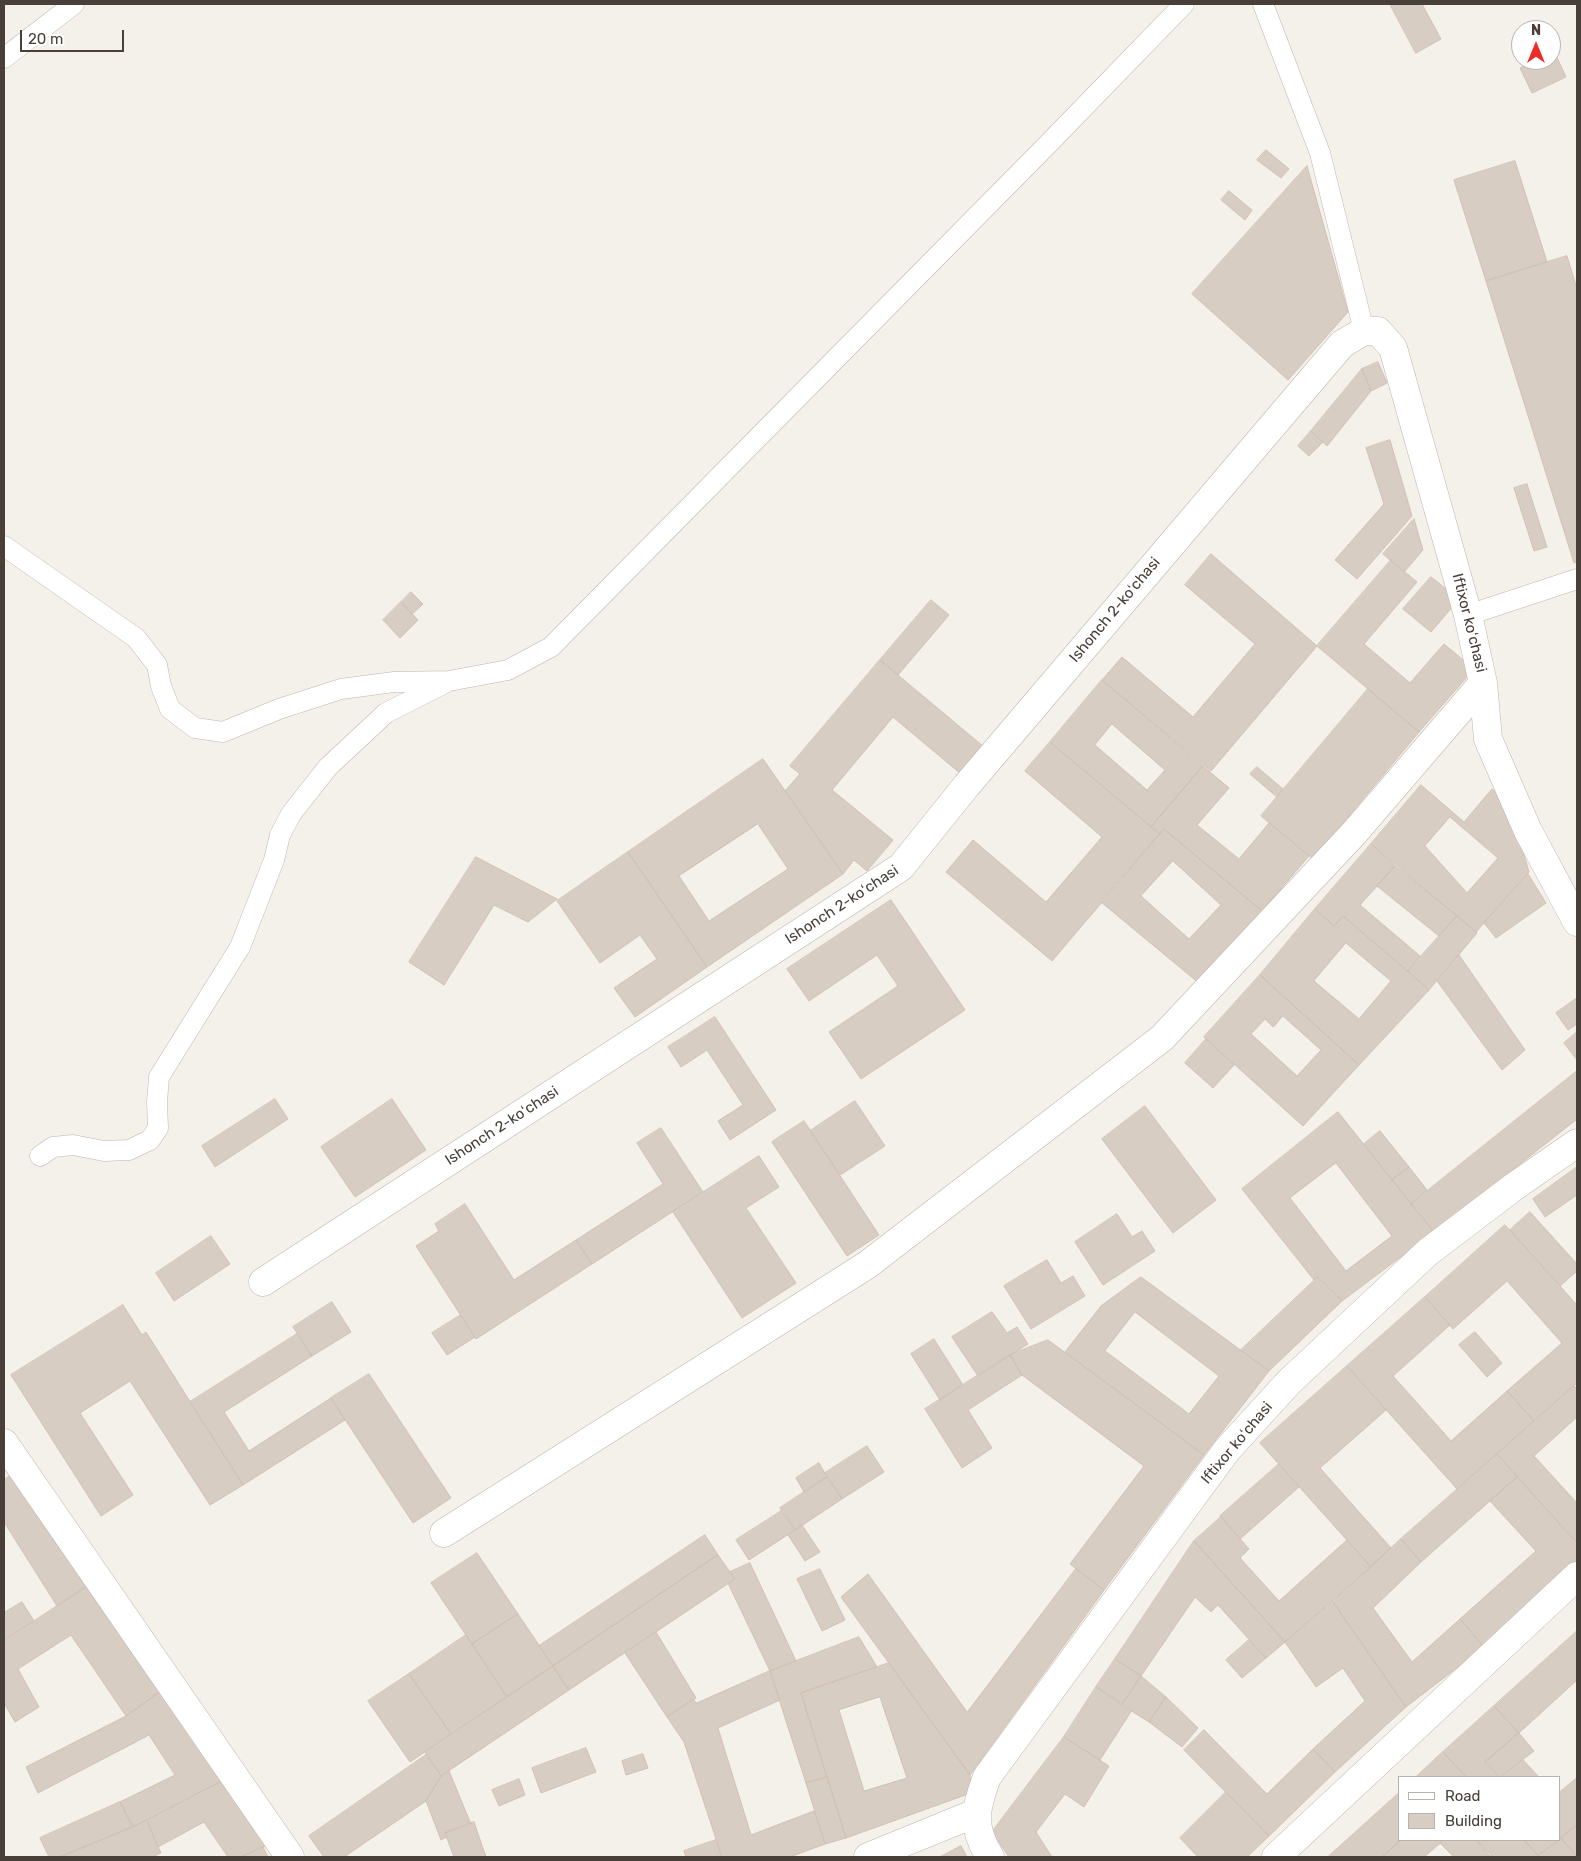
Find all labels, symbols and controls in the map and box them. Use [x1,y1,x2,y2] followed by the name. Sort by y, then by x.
[22,20,126,52] scale bar
[1511,20,1561,70] north arrow
[1531,22,1541,39] text: N
[28,30,63,48] text: 20 m
[1066,554,1164,666] street label: Ishonch 2-koʻchasi
[1448,572,1490,674] street label: Iftixor koʻchasi
[782,862,902,948] street label: Ishonch 2-koʻchasi
[442,1083,562,1169] street label: Ishonch 2-koʻchasi
[1197,1398,1277,1488] street label: Iftixor koʻchasi
[1398,1776,1561,1841] legend
[1445,1787,1481,1805] text: Road
[1445,1812,1502,1830] text: Building

